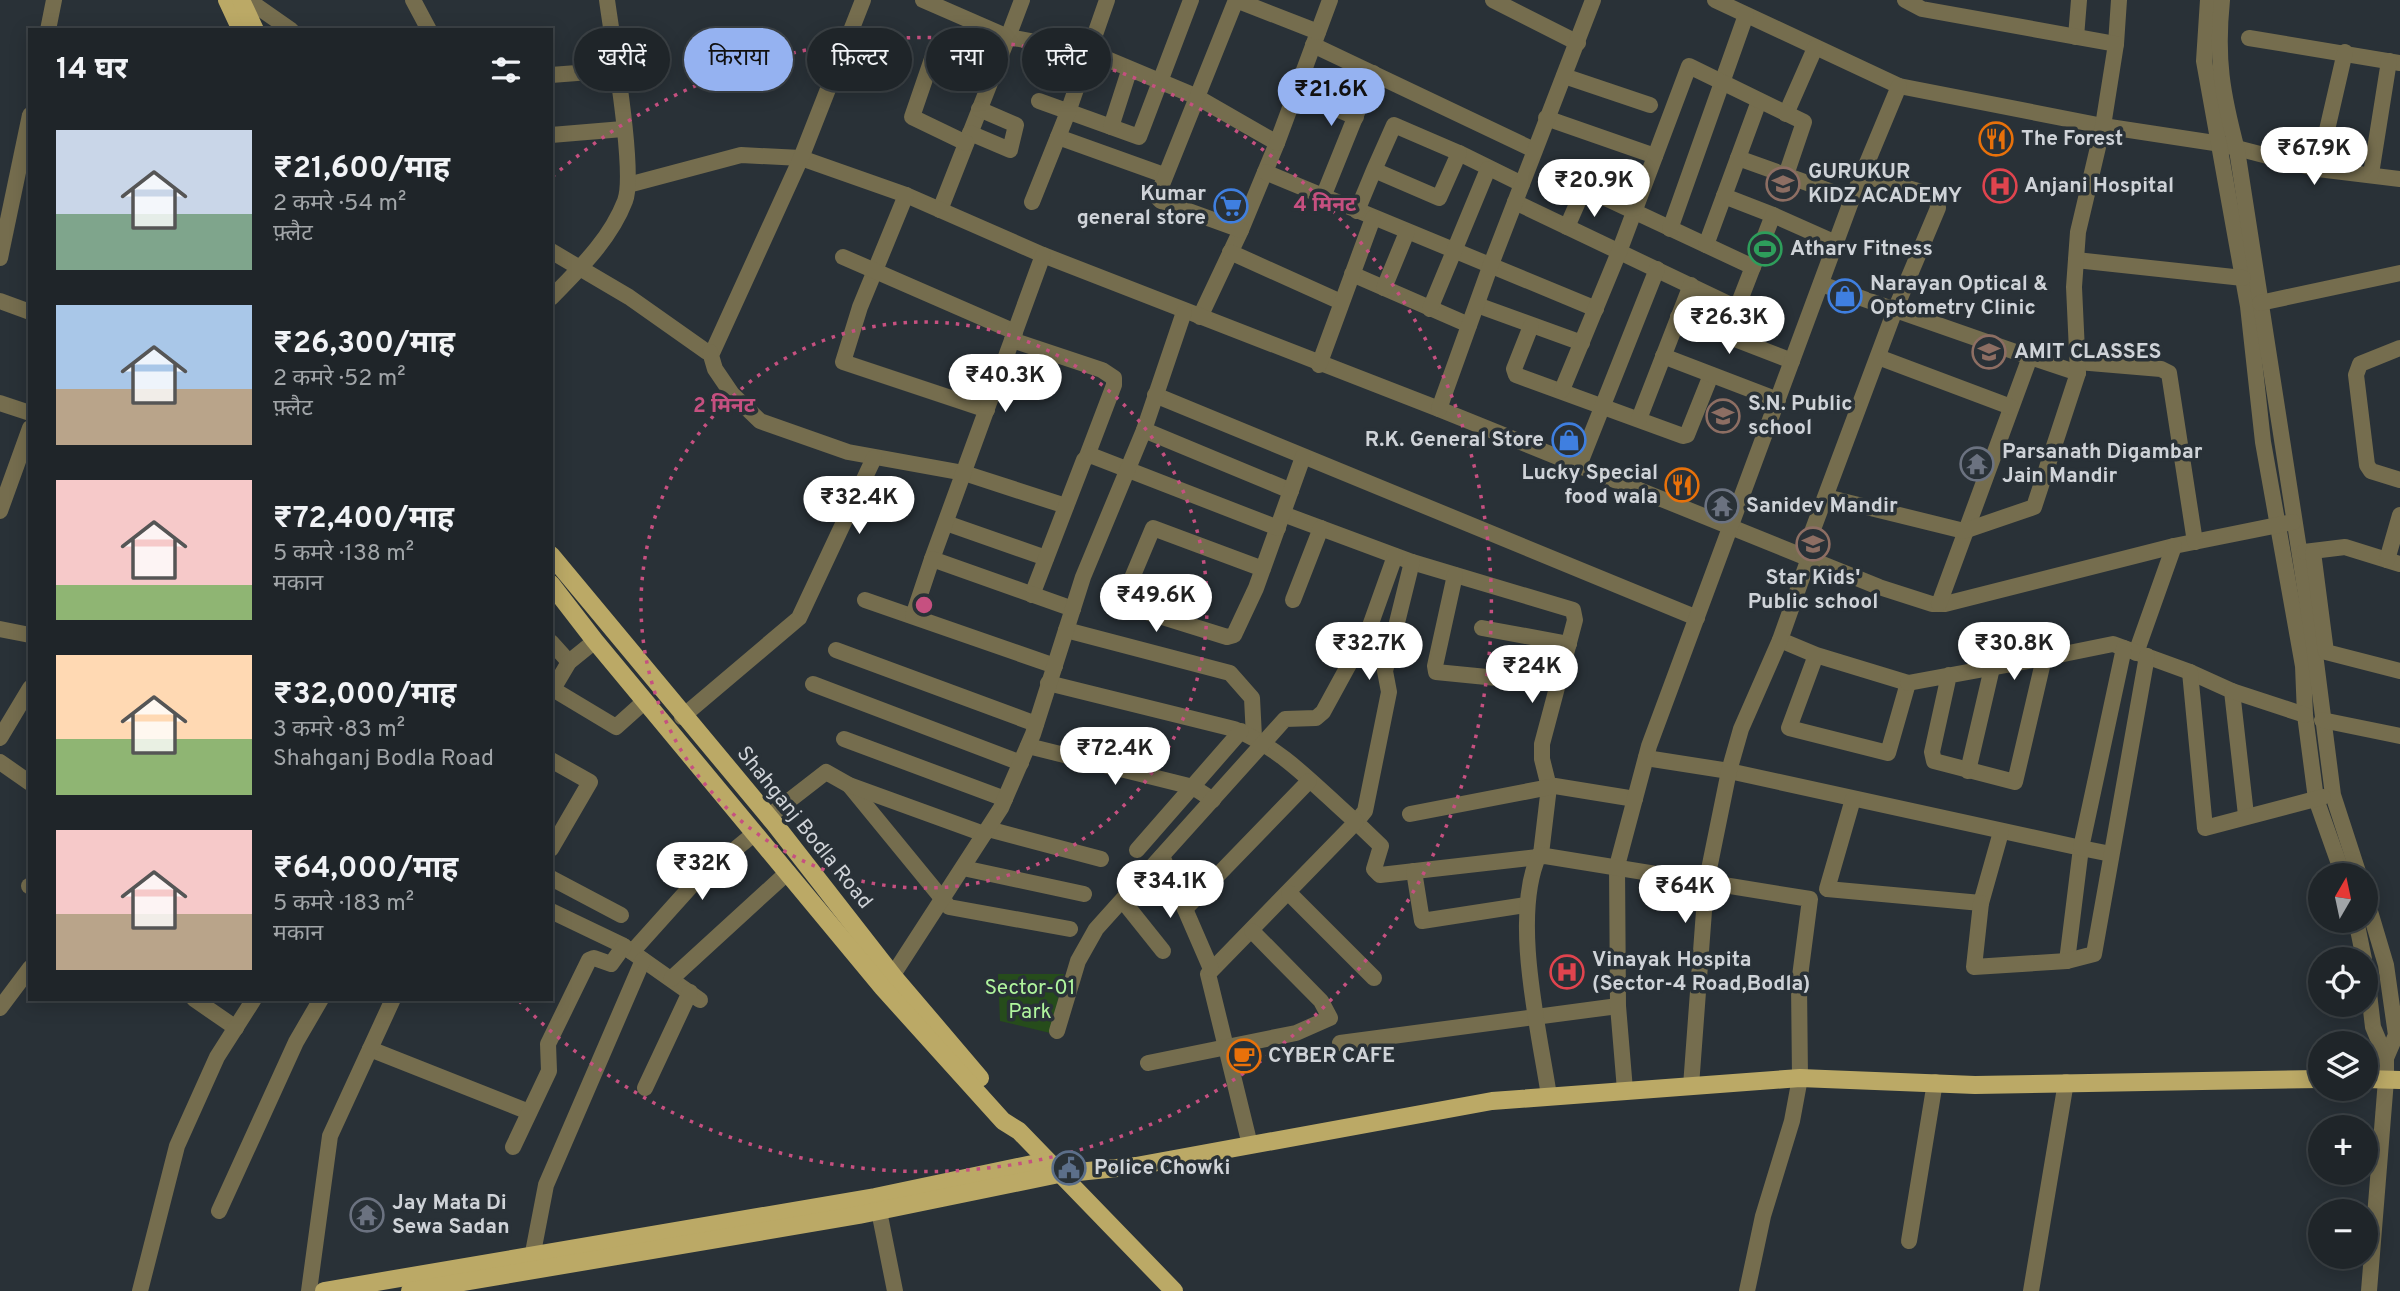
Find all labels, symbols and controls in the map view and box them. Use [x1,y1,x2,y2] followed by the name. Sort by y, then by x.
[574,28,670,91] chip: खरीदें
[684,28,793,91] chip: किराया
[807,28,912,91] chip: फ़िल्टर
[926,28,1008,91] chip: नया
[1022,28,1111,91] chip: फ़्लैट
[487,51,525,89] icon: filters
[56,52,127,89] text: 14 घर
[1274,68,1388,128] pin: ₹21.6K
[1294,76,1368,105] text: ₹21.6K
[1977,120,2015,158] restaurant icon: The Forest
[2021,126,2123,153] place label: The Forest
[2257,128,2371,187] pin: ₹67.9K
[2277,135,2351,164] text: ₹67.9K
[273,151,450,188] text: ₹21,600/माह
[112,158,196,242] icon: home
[1808,159,1962,210] place label: GURUKUR KIDZ ACADEMY
[1537,160,1651,219] pin: ₹20.9K
[1764,165,1802,203] school or university icon: GURUKUR KIDZ ACADEMY
[1554,167,1634,196] text: ₹20.9K
[1981,167,2019,205] hospital icon: Anjani Hospital
[2024,173,2174,200] place label: Anjani Hospital
[1077,181,1206,232] place label: Kumar general store
[1212,187,1250,225] supermarket icon: Kumar general store
[273,190,406,219] text: 2 कमरे · 54 m²
[1294,192,1357,219] text: 4 मिनट
[273,220,313,249] text: फ़्लैट
[1746,230,1784,268] sports icon: Atharv Fitness
[1790,236,1933,263] place label: Atharv Fitness
[1870,271,2048,322] place label: Narayan Optical & Optometry Clinic
[1826,277,1864,315] shop icon: Narayan Optical & Optometry Clinic
[1672,296,1786,356] pin: ₹26.3K
[1690,304,1768,333] text: ₹26.3K
[273,326,455,363] text: ₹26,300/माह
[112,333,196,417] icon: home
[1970,333,2008,371] school or university icon: AMIT CLASSES
[2014,339,2161,366] place label: AMIT CLASSES
[948,354,1062,414] pin: ₹40.3K
[965,362,1045,391] text: ₹40.3K
[273,365,406,394] text: 2 कमरे · 52 m²
[1748,391,1853,442] place label: S.N. Public school
[693,393,756,420] text: 2 मिनट
[273,395,313,424] text: फ़्लैट
[1704,397,1742,435] school or university icon: S.N. Public school
[1550,421,1588,459] shop icon: R.K. General Store
[1365,427,1544,454] place label: R.K. General Store
[2002,439,2203,490] place label: Parsanath Digambar Jain Mandir
[1958,445,1996,483] temple icon: Parsanath Digambar Jain Mandir
[1522,460,1658,511] place label: Lucky Special food wala
[1663,466,1701,504] restaurant icon: Lucky Special food wala
[802,476,916,536] pin: ₹32.4K
[819,484,899,513] text: ₹32.4K
[1703,487,1741,525] temple icon: Sanidev Mandir
[1746,493,1898,520] place label: Sanidev Mandir
[273,501,454,538] text: ₹72,400/माह
[112,508,196,592] icon: home
[1794,525,1832,563] school or university icon: Star Kids' Public school
[273,540,414,569] text: 5 कमरे · 138 m²
[1748,565,1878,616] place label: Star Kids' Public school
[273,570,323,599] text: मकान
[1099,574,1213,634] pin: ₹49.6K
[1116,582,1196,611] text: ₹49.6K
[912,593,936,617] centre of rings
[1312,622,1426,682] pin: ₹32.7K
[1957,622,2071,682] pin: ₹30.8K
[1332,630,1406,659] text: ₹32.7K
[1974,630,2054,659] text: ₹30.8K
[1491,646,1573,705] pin: ₹24K
[1502,653,1562,682] text: ₹24K
[273,677,456,714] text: ₹32,000/माह
[112,683,196,767] icon: home
[273,716,405,745] text: 3 कमरे · 83 m²
[1058,728,1172,787] pin: ₹72.4K
[1076,735,1154,764] text: ₹72.4K
[730,741,878,915] street label: Shahganj Bodla Road
[273,745,494,774] text: Shahganj Bodla Road
[661,842,743,902] pin: ₹32K
[673,850,731,879] text: ₹32K
[273,851,458,888] text: ₹64,000/माह
[112,858,196,942] icon: home
[1113,860,1227,920] pin: ₹34.1K
[2308,863,2378,933] north arrow
[2308,863,2378,1269] map controls
[1644,866,1726,925] pin: ₹64K
[1133,868,1207,897] text: ₹34.1K
[1655,873,1715,902] text: ₹64K
[273,890,414,919] text: 5 कमरे · 183 m²
[273,920,323,949] text: मकान
[1592,947,1810,998] place label: Vinayak Hospita (Sector-4 Road,Bodla)
[2308,947,2378,1017] button: locate
[1548,953,1586,991] hospital icon: Vinayak Hospita (Sector-4 Road,Bodla)
[985,975,1075,1026] park label: Sector-01 Park
[2308,1031,2378,1101] button: layers
[1225,1037,1263,1075] cafe icon: CYBER CAFE
[1268,1043,1395,1070] place label: CYBER CAFE
[2308,1115,2378,1185] button: +
[1050,1149,1088,1187] public building icon: Police Chowki
[1094,1155,1230,1182] place label: Police Chowki
[392,1190,510,1241] place label: Jay Mata Di Sewa Sadan
[348,1196,386,1234] temple icon: Jay Mata Di Sewa Sadan
[2308,1199,2378,1269] button: −

